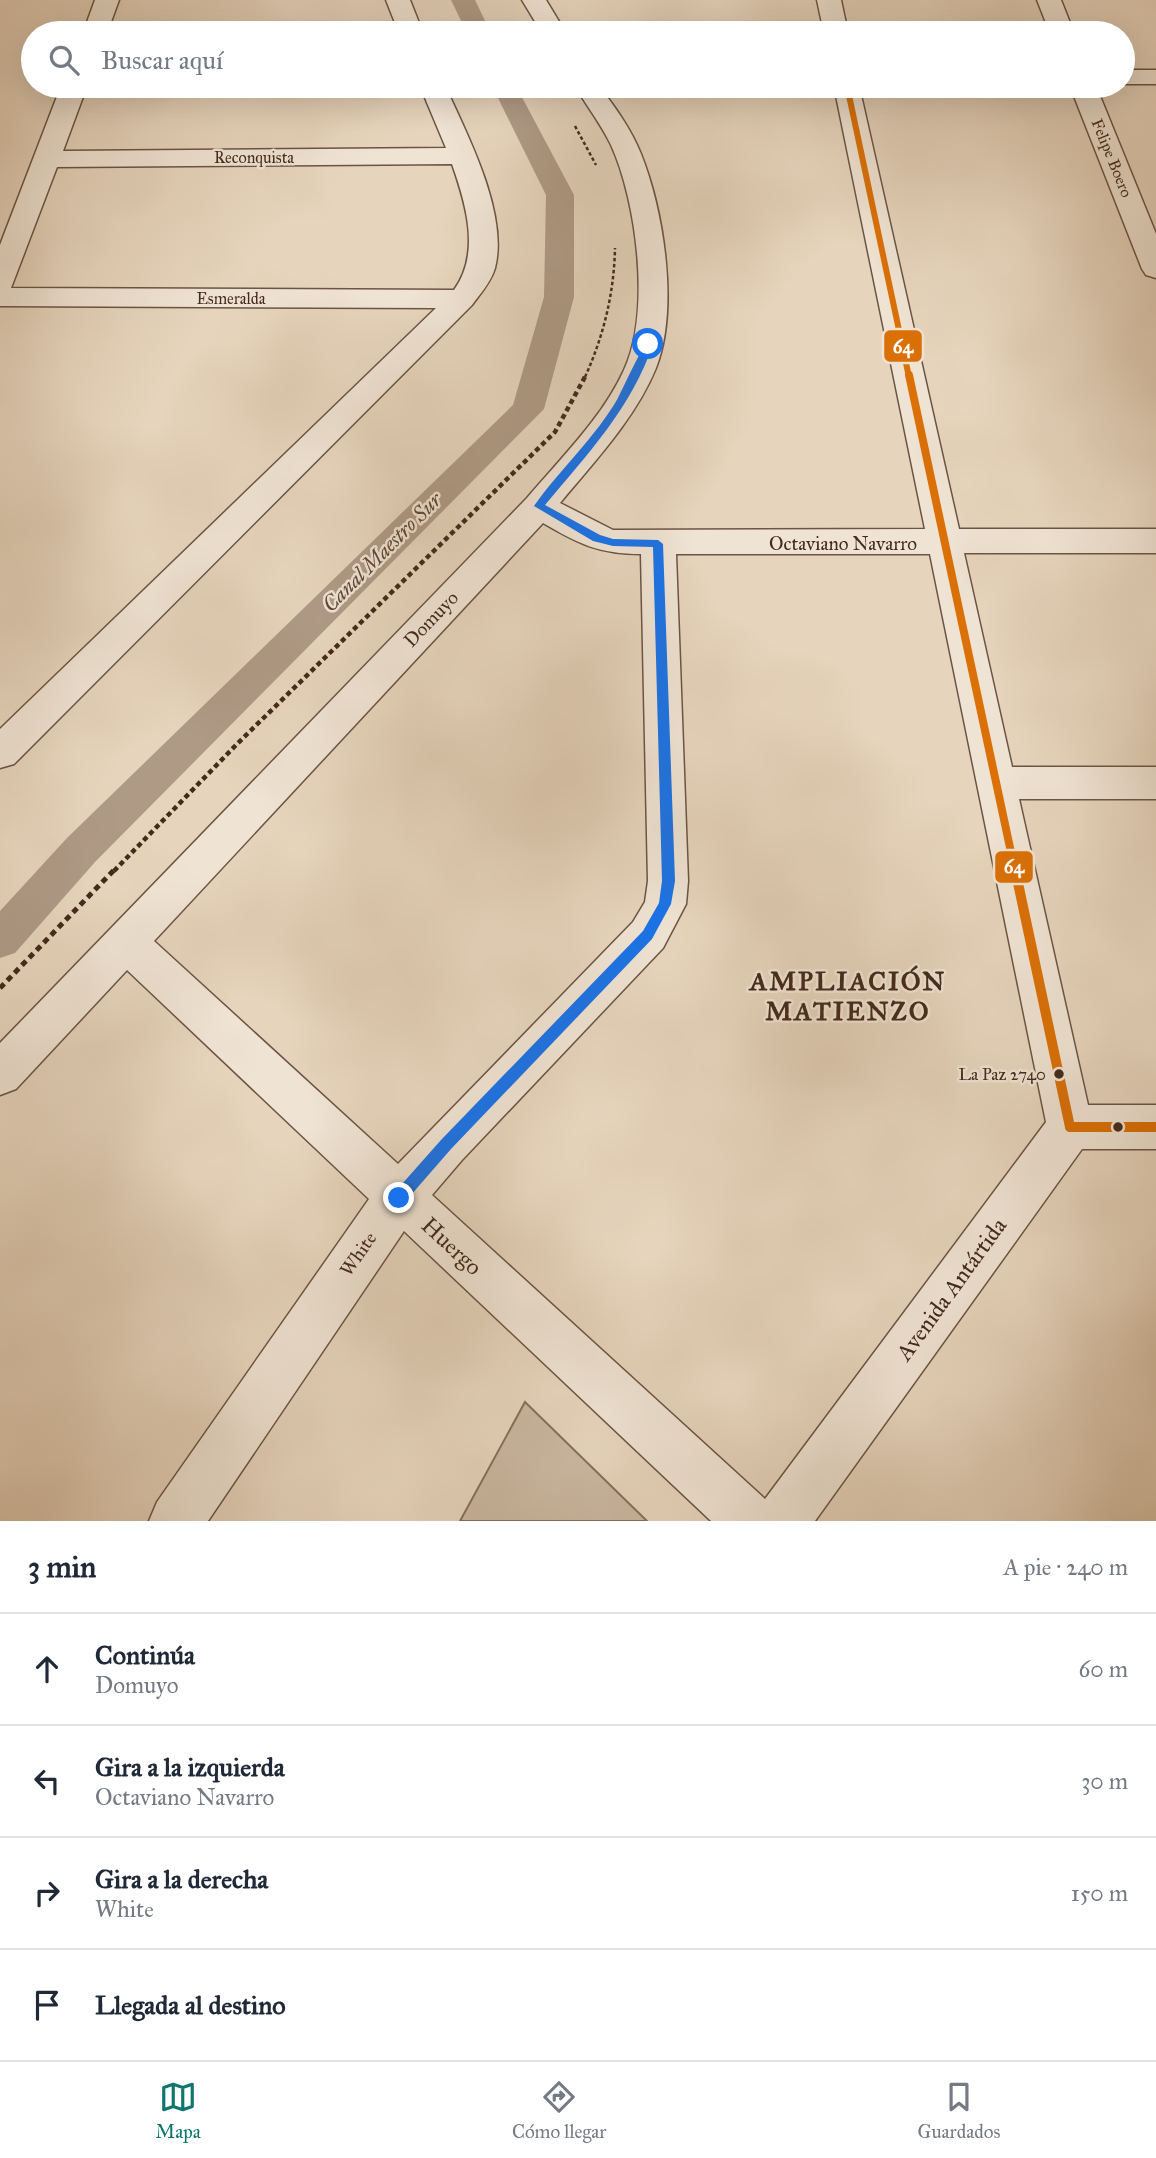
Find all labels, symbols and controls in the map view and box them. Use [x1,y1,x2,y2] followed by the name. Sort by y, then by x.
[21,21,1135,98] search box
[45,41,83,79] icon: search
[101,44,223,76] text: Buscar aquí
[1088,116,1136,200] street label: Felipe Boero
[214,148,294,168] street label: Reconquista
[196,289,266,308] street label: Esmeralda
[632,328,663,359] route start
[883,329,923,363] line badge: 64
[893,335,915,359] text: 64
[317,486,448,617] water label: Canal Maestro Sur
[769,532,917,555] street label: Octaviano Navarro
[399,586,463,652] street label: Domuyo
[994,850,1034,884] line badge: 64
[1004,855,1026,879] text: 64
[748,965,946,1027] district label: AMPLIACIÓN MATIENZO
[959,1064,1046,1085] place label: La Paz 2740
[1052,1067,1066,1081] marker: La Paz 2740
[1111,1120,1125,1134] unlabelled marker
[383,1182,414,1213] route end
[415,1211,488,1282] street label: Huergo
[889,1212,1012,1367] street label: Avenida Antártida
[335,1227,381,1280] street label: White
[28,1549,96,1585] text: 3 min
[1003,1553,1128,1581] text: A pie · 240 m
[95,1639,195,1671] text: Continúa
[28,1650,66,1688] icon: ahead
[1079,1655,1128,1683] text: 60 m
[95,1671,178,1699] text: Domuyo
[95,1751,285,1783] text: Gira a la izquierda
[28,1762,66,1800] icon: left
[1081,1767,1128,1795] text: 30 m
[95,1783,274,1811] text: Octaviano Navarro
[95,1863,268,1895] text: Gira a la derecha
[28,1874,66,1912] icon: right
[1071,1879,1128,1907] text: 150 m
[95,1895,154,1923] text: White
[28,1986,66,2024] icon: arrive
[95,1989,286,2021] text: Llegada al destino
[156,2078,201,2143] tab: Mapa
[512,2078,606,2143] tab: Cómo llegar
[918,2078,1000,2143] tab: Guardados

